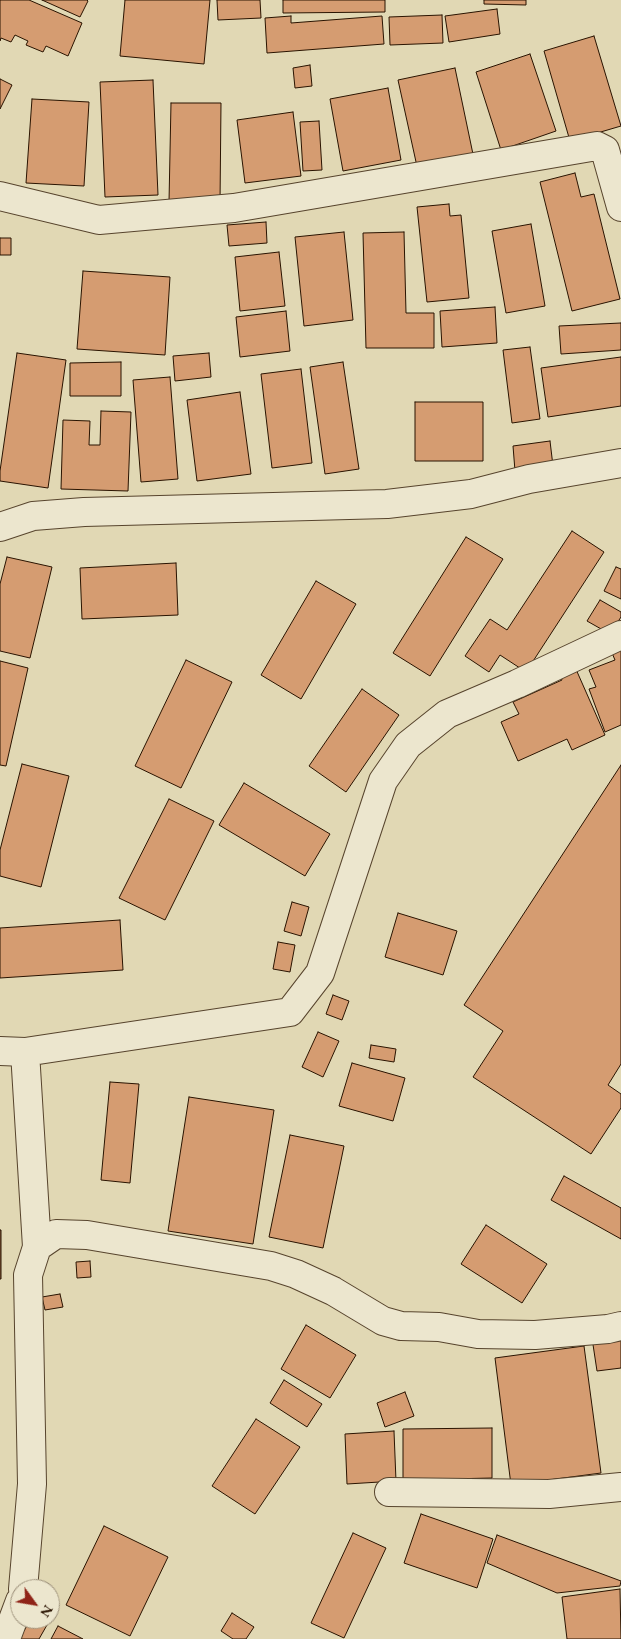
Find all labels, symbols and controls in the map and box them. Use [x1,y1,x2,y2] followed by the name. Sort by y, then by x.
[10,1579,60,1629] north arrow
[36,1602,58,1621] text: N

